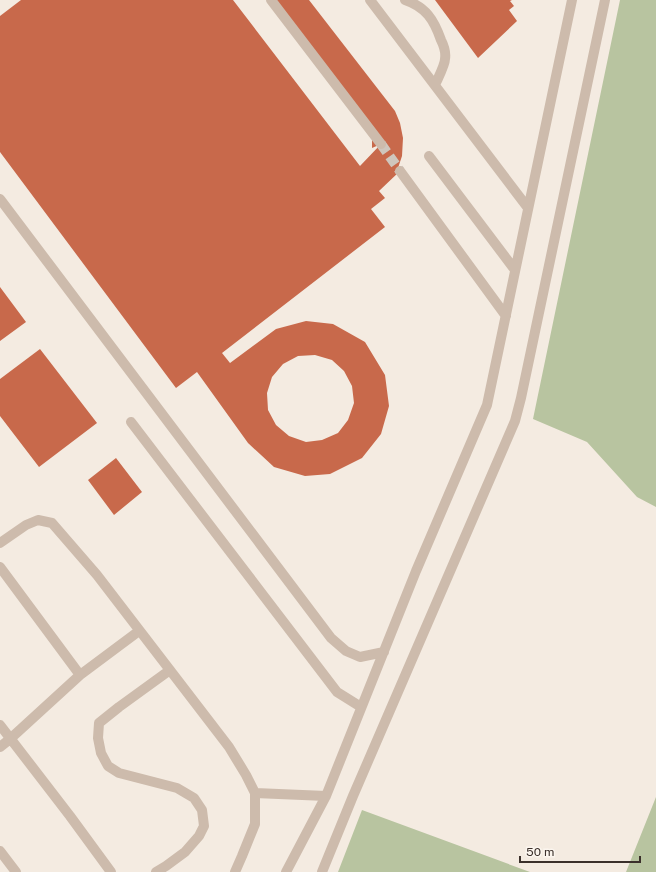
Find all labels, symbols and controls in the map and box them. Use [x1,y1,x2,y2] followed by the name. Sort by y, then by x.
[520,838,640,864] scale bar
[526,845,554,859] text: 50 m

